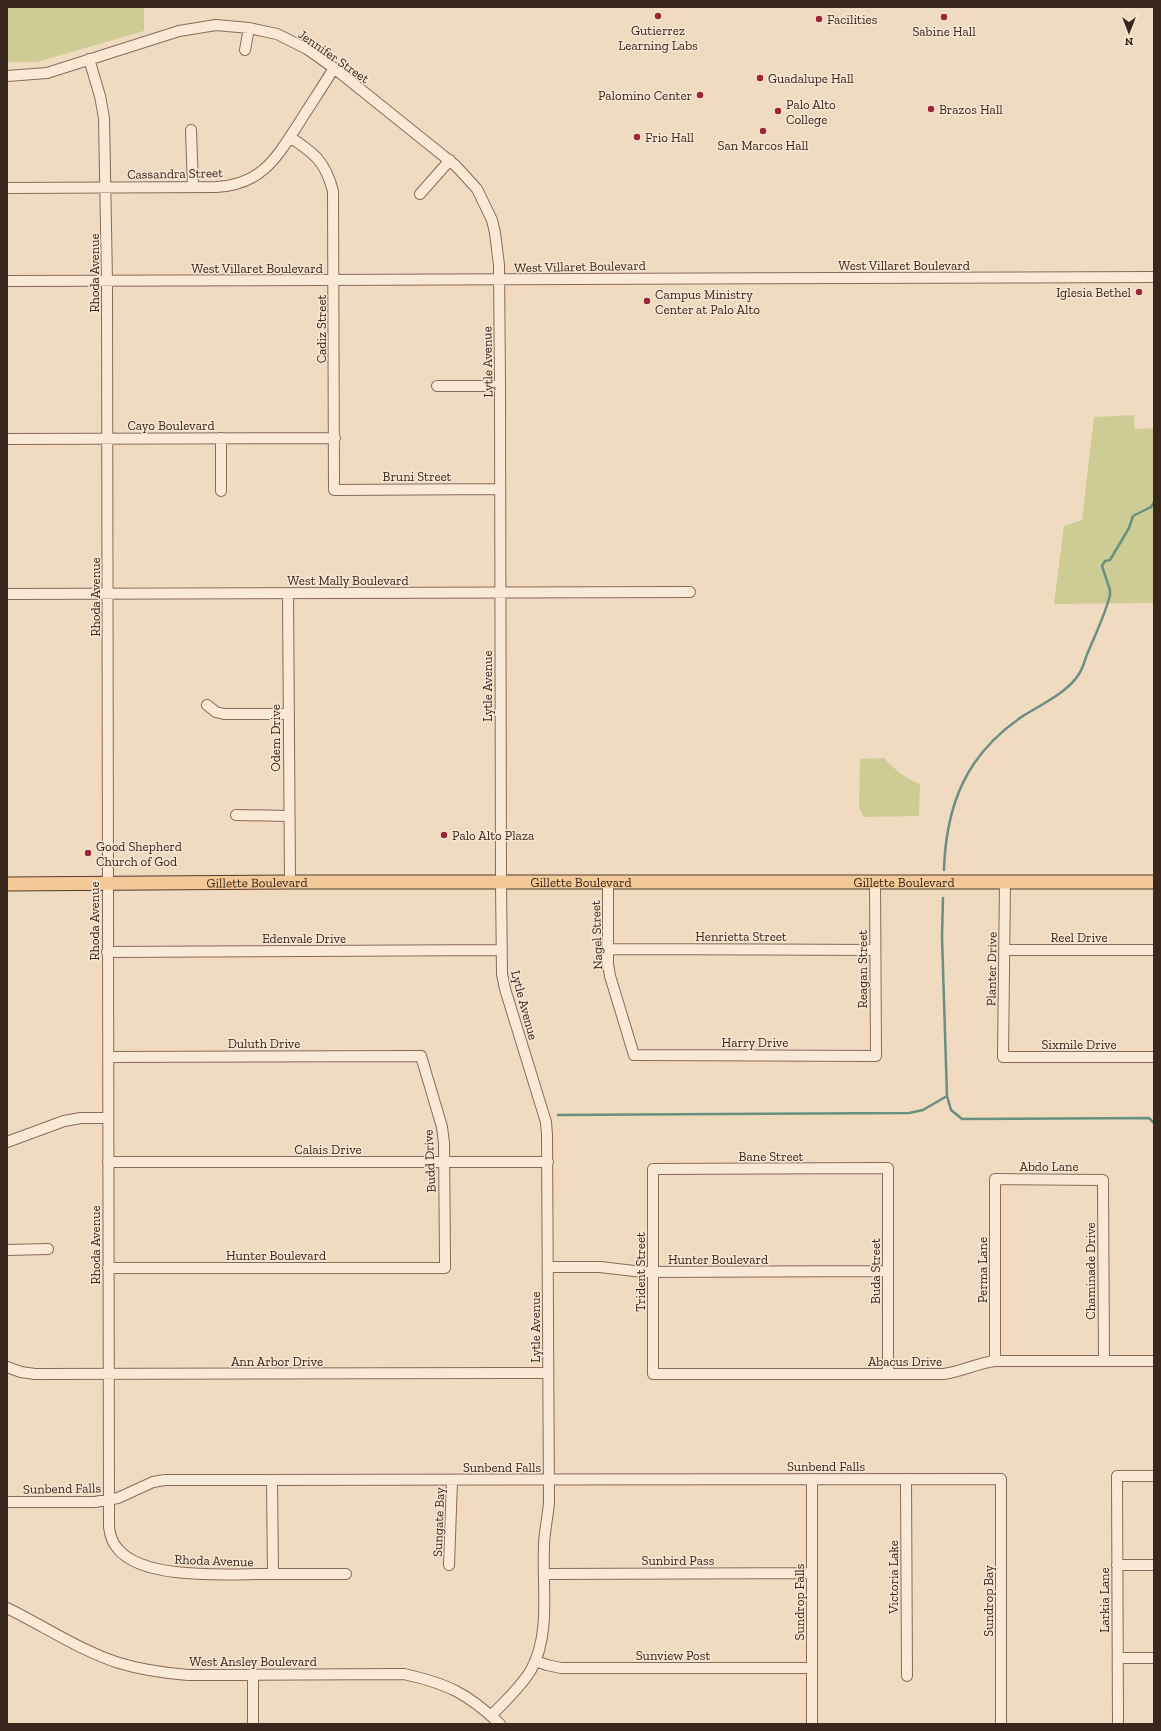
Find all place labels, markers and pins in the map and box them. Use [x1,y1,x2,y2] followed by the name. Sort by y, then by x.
[653,11,663,21] marker: Gutierrez Learning Labs
[827,12,878,27] place label: Facilities
[939,12,949,22] marker: Sabine Hall
[814,14,824,24] marker: Facilities
[618,23,698,53] place label: Gutierrez Learning Labs
[912,24,976,39] place label: Sabine Hall
[768,71,854,86] place label: Guadalupe Hall
[755,73,765,83] marker: Guadalupe Hall
[598,88,692,103] place label: Palomino Center
[695,90,705,100] marker: Palomino Center
[786,97,836,127] place label: Palo Alto College
[939,102,1003,117] place label: Brazos Hall
[926,104,936,114] marker: Brazos Hall
[773,106,783,116] marker: Palo Alto College
[758,126,768,136] marker: San Marcos Hall
[645,130,694,145] place label: Frio Hall
[632,132,642,142] marker: Frio Hall
[718,138,809,153] place label: San Marcos Hall
[1056,285,1132,300] place label: Iglesia Bethel
[655,287,760,317] place label: Campus Ministry Center at Palo Alto
[1134,287,1144,297] marker: Iglesia Bethel
[642,296,652,306] marker: Campus Ministry Center at Palo Alto
[452,828,535,843] place label: Palo Alto Plaza
[439,830,449,840] marker: Palo Alto Plaza
[96,839,182,869] place label: Good Shepherd Church of God
[83,848,93,858] marker: Good Shepherd Church of God

